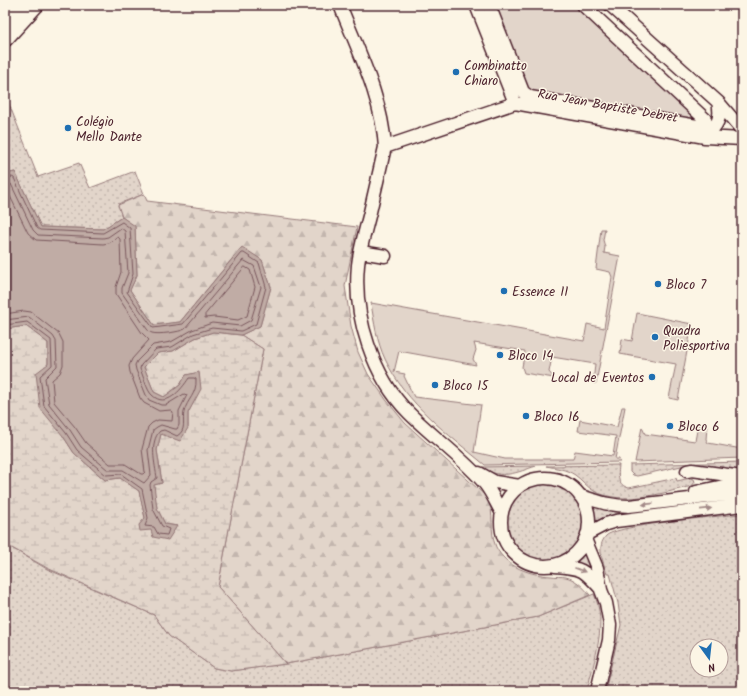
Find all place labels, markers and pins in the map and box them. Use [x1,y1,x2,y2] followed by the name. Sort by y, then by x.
[464,56,527,92] place label: Combinatto Chiaro
[451,67,461,77] marker: Combinatto Chiaro
[76,112,142,148] place label: Colégio Mello Dante
[63,123,73,133] marker: Colégio Mello Dante
[666,275,707,296] place label: Bloco 7
[653,279,663,289] marker: Bloco 7
[512,282,568,303] place label: Essence II
[499,286,509,296] marker: Essence II
[663,321,730,357] place label: Quadra Poliesportiva
[650,332,660,342] marker: Quadra Poliesportiva
[508,346,554,367] place label: Bloco 14
[495,350,505,360] marker: Bloco 14
[551,368,644,389] place label: Local de Eventos
[647,372,657,382] marker: Local de Eventos
[443,376,489,397] place label: Bloco 15
[430,380,440,390] marker: Bloco 15
[534,407,580,428] place label: Bloco 16
[521,411,531,421] marker: Bloco 16
[678,417,719,438] place label: Bloco 6
[665,421,675,431] marker: Bloco 6

